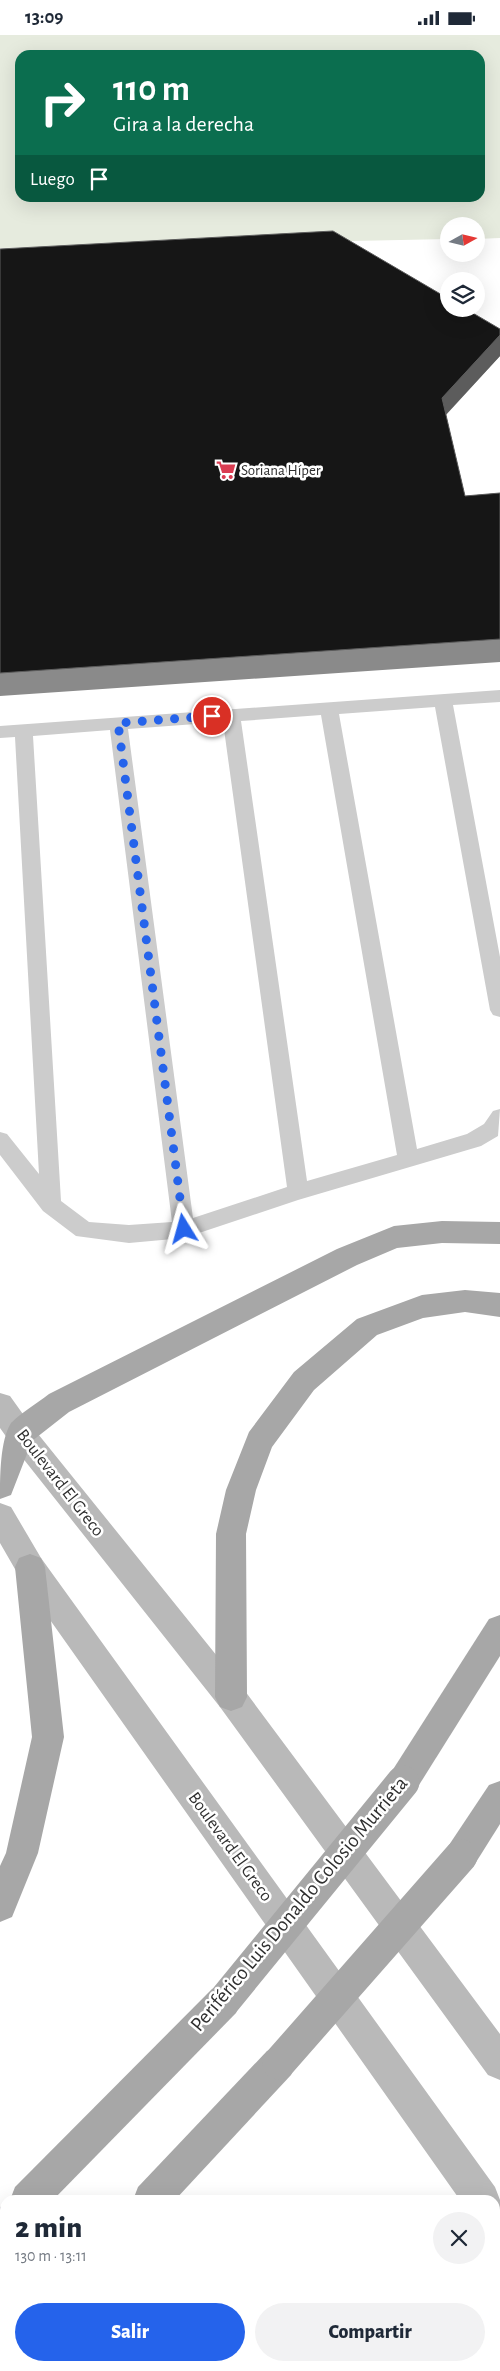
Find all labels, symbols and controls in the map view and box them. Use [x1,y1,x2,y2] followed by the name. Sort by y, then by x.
[25,8,63,27] text: 13:09
[30,70,95,135] icon: right
[113,72,190,107] text: 110 m
[113,113,254,135] text: Gira a la derecha
[85,165,113,193] icon: arrive
[30,170,75,189] text: Luego
[440,217,485,263] north arrow
[440,217,485,317] map controls
[440,272,485,317] button: layers
[215,459,237,481] supermarket icon: Soriana Híper
[241,463,321,478] place label: Soriana Híper
[191,695,233,737] pin
[198,702,226,730] icon: arrive
[157,1202,209,1254] position arrow
[13,1426,107,1540] street label: Boulevard El Greco
[186,1773,412,2035] street label: Periférico Luis Donaldo Colosio Murrieta
[184,1789,276,1905] street label: Boulevard El Greco
[433,2212,485,2264] button: close
[15,2213,82,2243] text: 2 min
[15,2248,87,2264] text: 130 m · 13:11
[15,2303,245,2361] button: Salir
[255,2303,485,2361] button: Compartir

